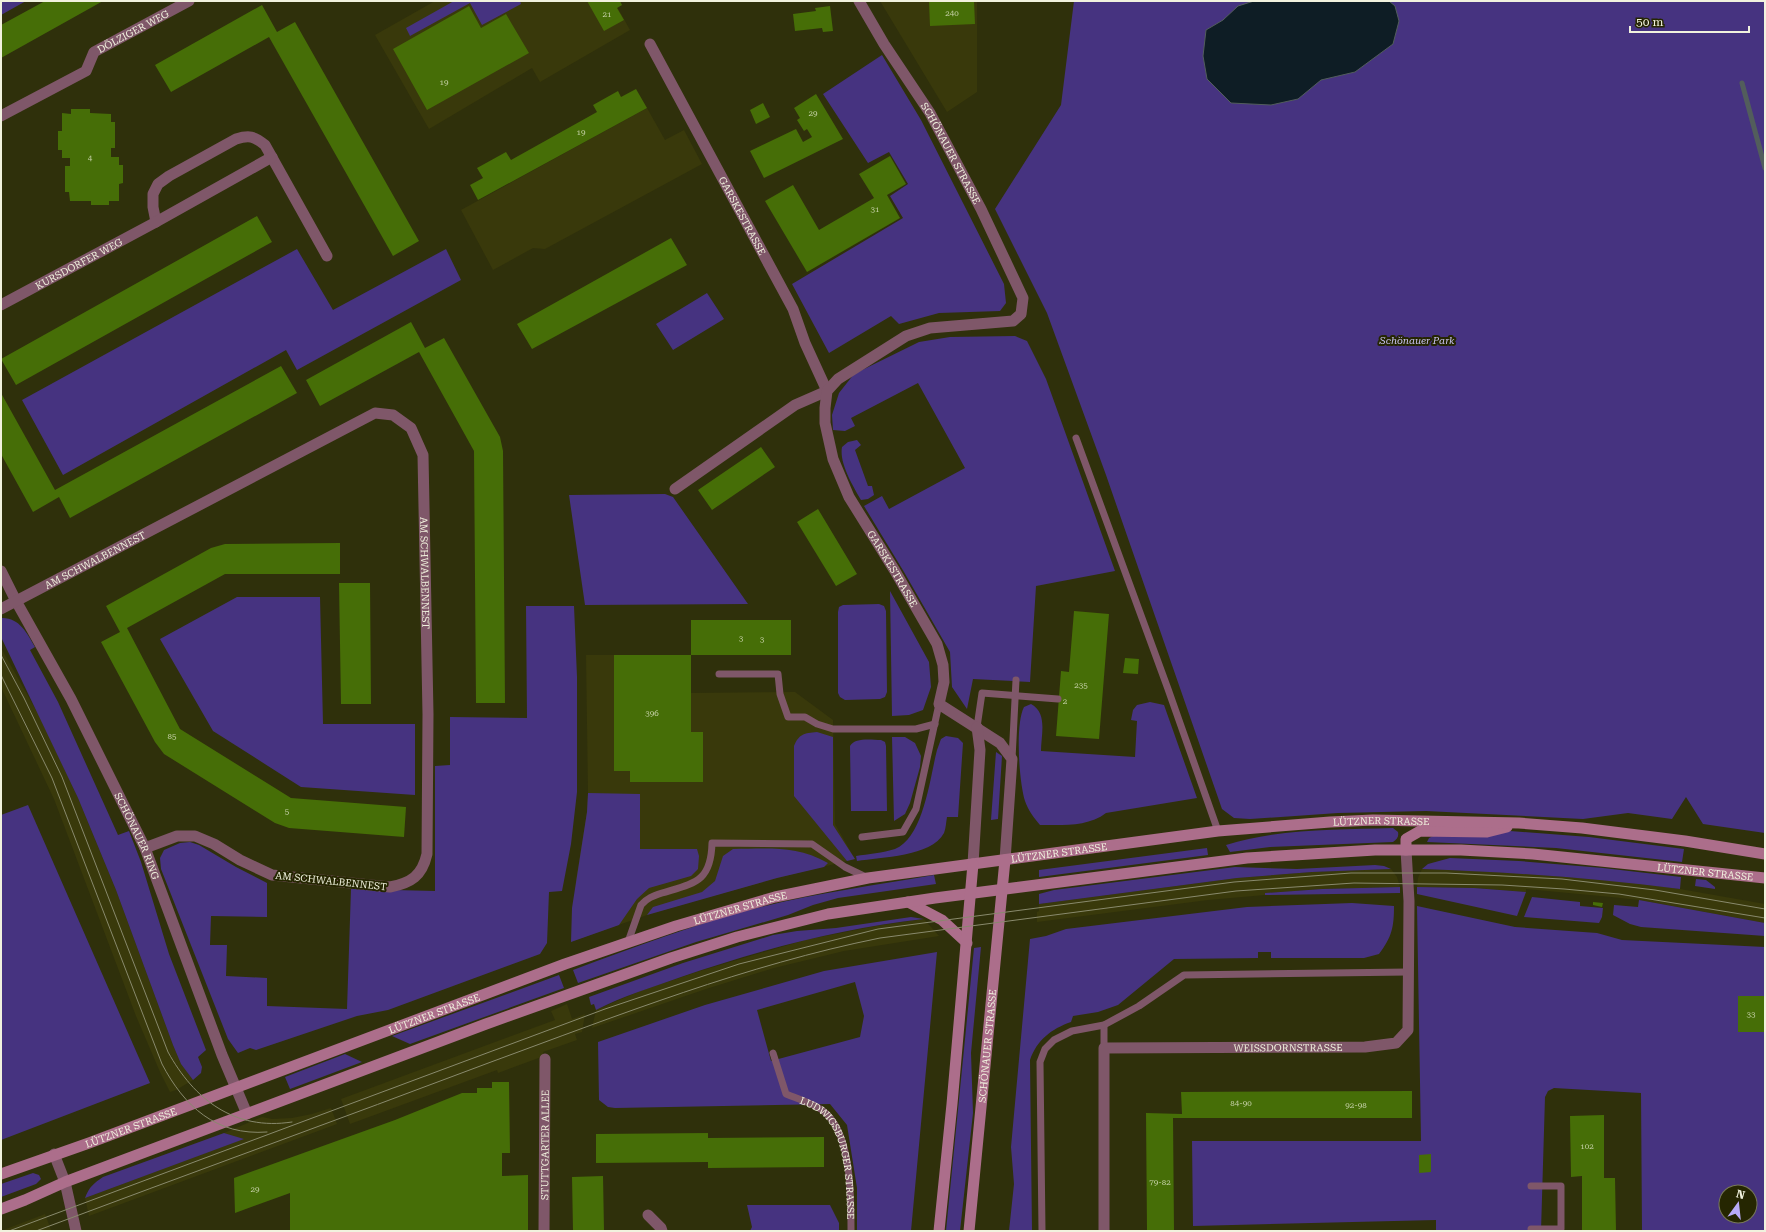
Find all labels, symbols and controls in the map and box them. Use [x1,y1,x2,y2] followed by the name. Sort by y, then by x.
[95,7,171,55] street label: DÖLZIGER WEG
[1630,8,1749,34] scale bar
[945,9,959,18] house number: 240
[603,10,612,19] house number: 21
[1636,15,1663,29] text: 50 m
[440,78,449,87] house number: 19
[919,100,983,206] street label: SCHÖNAUER STRASSE
[809,109,818,118] house number: 29
[577,128,586,137] house number: 19
[88,154,93,163] house number: 4
[717,174,768,257] street label: GARSKESTRASSE
[871,205,880,214] house number: 31
[33,236,124,291] street label: KURSDORFER WEG
[1379,335,1455,346] park label: Schönauer Park
[419,517,432,629] street label: AM SCHWALBENNEST
[866,528,920,609] street label: GARSKESTRASSE
[43,529,147,591] street label: AM SCHWALBENNEST
[739,634,744,643] house number: 3
[760,635,765,644] house number: 3
[1074,681,1088,690] house number: 235
[1063,697,1068,706] house number: 2
[645,709,659,718] house number: 396
[168,732,177,741] house number: 85
[113,790,162,881] street label: SCHÖNAUER RING
[285,807,290,816] house number: 5
[1333,814,1430,827] street label: LÜTZNER STRASSE
[1010,840,1108,864] street label: LÜTZNER STRASSE
[1657,861,1754,882] street label: LÜTZNER STRASSE
[275,870,388,892] street label: AM SCHWALBENNEST
[692,889,788,926] street label: LÜTZNER STRASSE
[976,989,998,1103] street label: SCHÖNAUER STRASSE
[387,991,481,1035] street label: LÜTZNER STRASSE
[1747,1010,1756,1019] house number: 33
[1233,1042,1343,1053] street label: WEISSDORNSTRASSE
[539,1090,550,1200] street label: STUTTGARTER ALLEE
[799,1094,857,1220] street label: LUDWIGSBURGER STRASSE
[1230,1099,1252,1108] house number: 84-90
[1345,1101,1367,1110] house number: 92-98
[84,1105,178,1149] street label: LÜTZNER STRASSE
[1580,1142,1594,1151] house number: 102
[1149,1178,1171,1187] house number: 79-82
[1718,1184,1758,1224] north arrow
[251,1185,260,1194] house number: 29
[1735,1187,1747,1202] text: N

